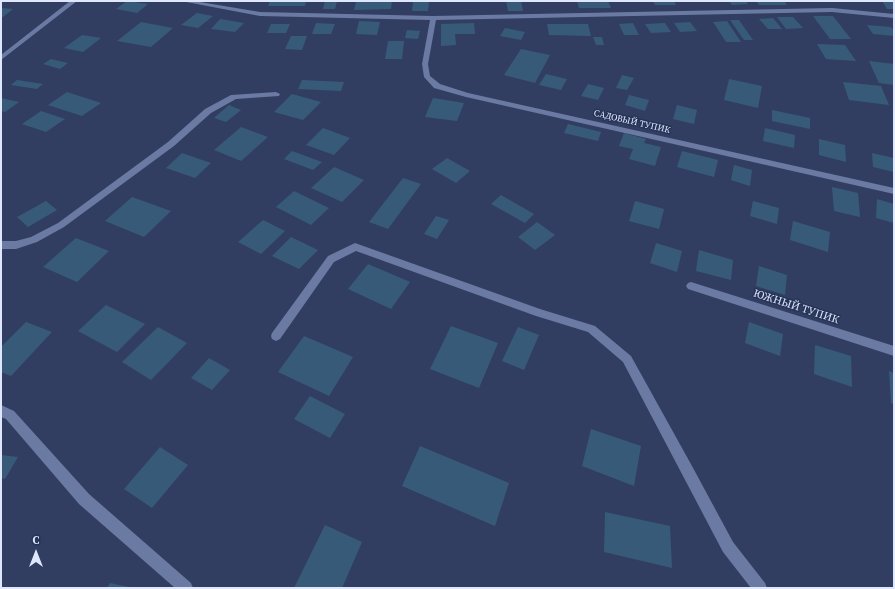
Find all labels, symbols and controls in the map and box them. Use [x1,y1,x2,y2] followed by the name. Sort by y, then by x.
[593,108,671,136] street label: САДОВЫЙ ТУПИК
[752,287,840,327] street label: ЮЖНЫЙ ТУПИК
[16,533,56,573] north arrow
[33,533,39,548] text: С

